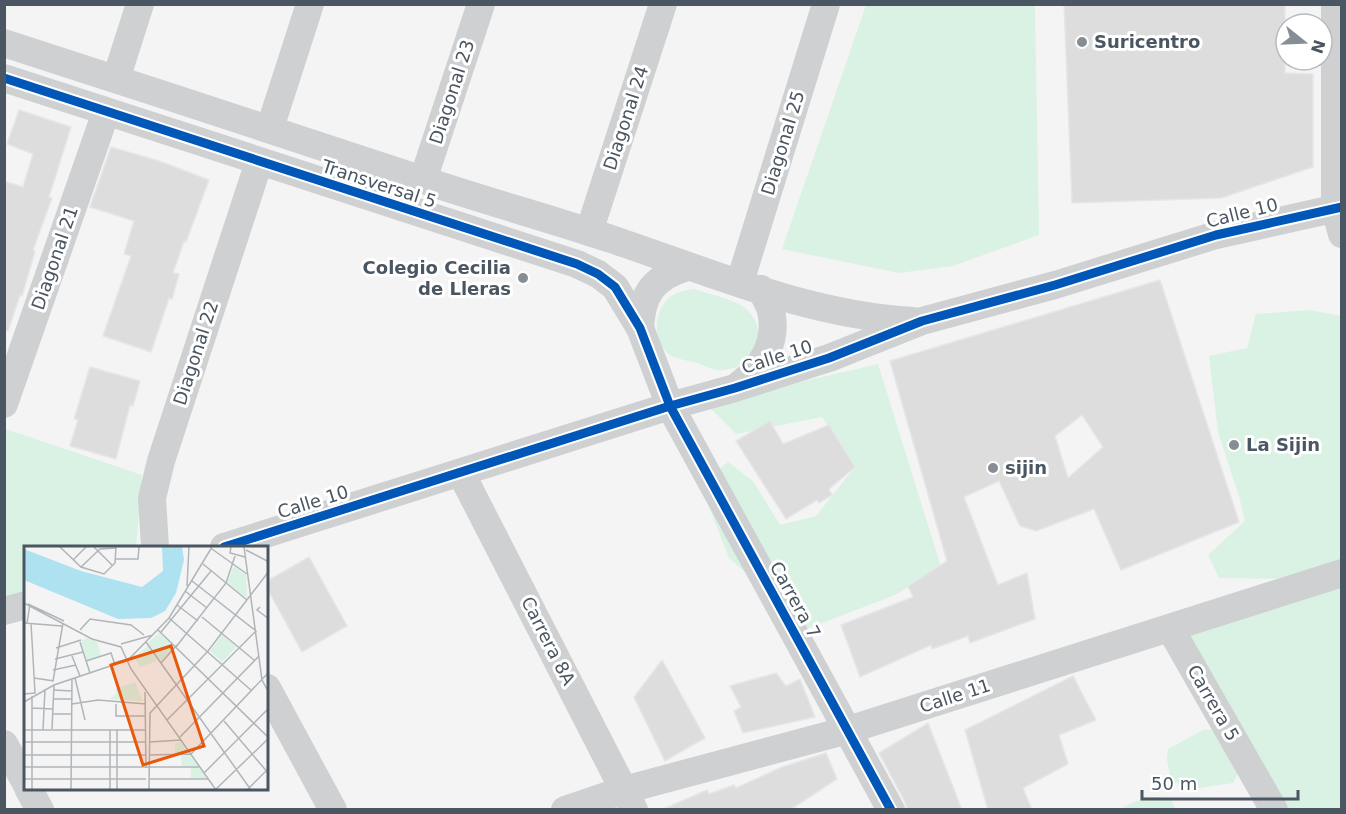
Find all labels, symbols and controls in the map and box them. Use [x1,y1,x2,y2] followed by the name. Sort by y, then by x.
[1274,12,1334,72] north arrow
[1094,31,1200,52] place label: Suricentro
[1075,35,1089,49] marker: Suricentro
[425,37,478,147] street label: Diagonal 23
[1307,37,1329,56] text: N
[599,63,652,173] street label: Diagonal 24
[757,88,808,198] street label: Diagonal 25
[318,155,439,212] street label: Transversal 5
[1204,193,1280,232] street label: Calle 10
[27,203,82,313] street label: Diagonal 21
[363,257,511,299] place label: Colegio Cecilia de Lleras
[516,271,530,285] marker: Colegio Cecilia de Lleras
[169,298,222,408] street label: Diagonal 22
[739,335,815,378] street label: Calle 10
[1246,434,1320,455] place label: La Sijin
[1227,438,1241,452] marker: La Sijin
[1005,457,1047,478] place label: sijin
[986,461,1000,475] marker: sijin
[275,481,351,522] street label: Calle 10
[24,546,268,790] inset map
[766,558,825,642] street label: Carrera 7
[517,593,580,689] street label: Carrera 8A
[1183,661,1244,745] street label: Carrera 5
[917,674,993,717] street label: Calle 11
[1142,763,1298,801] scale bar
[1151,773,1197,794] text: 50 m

